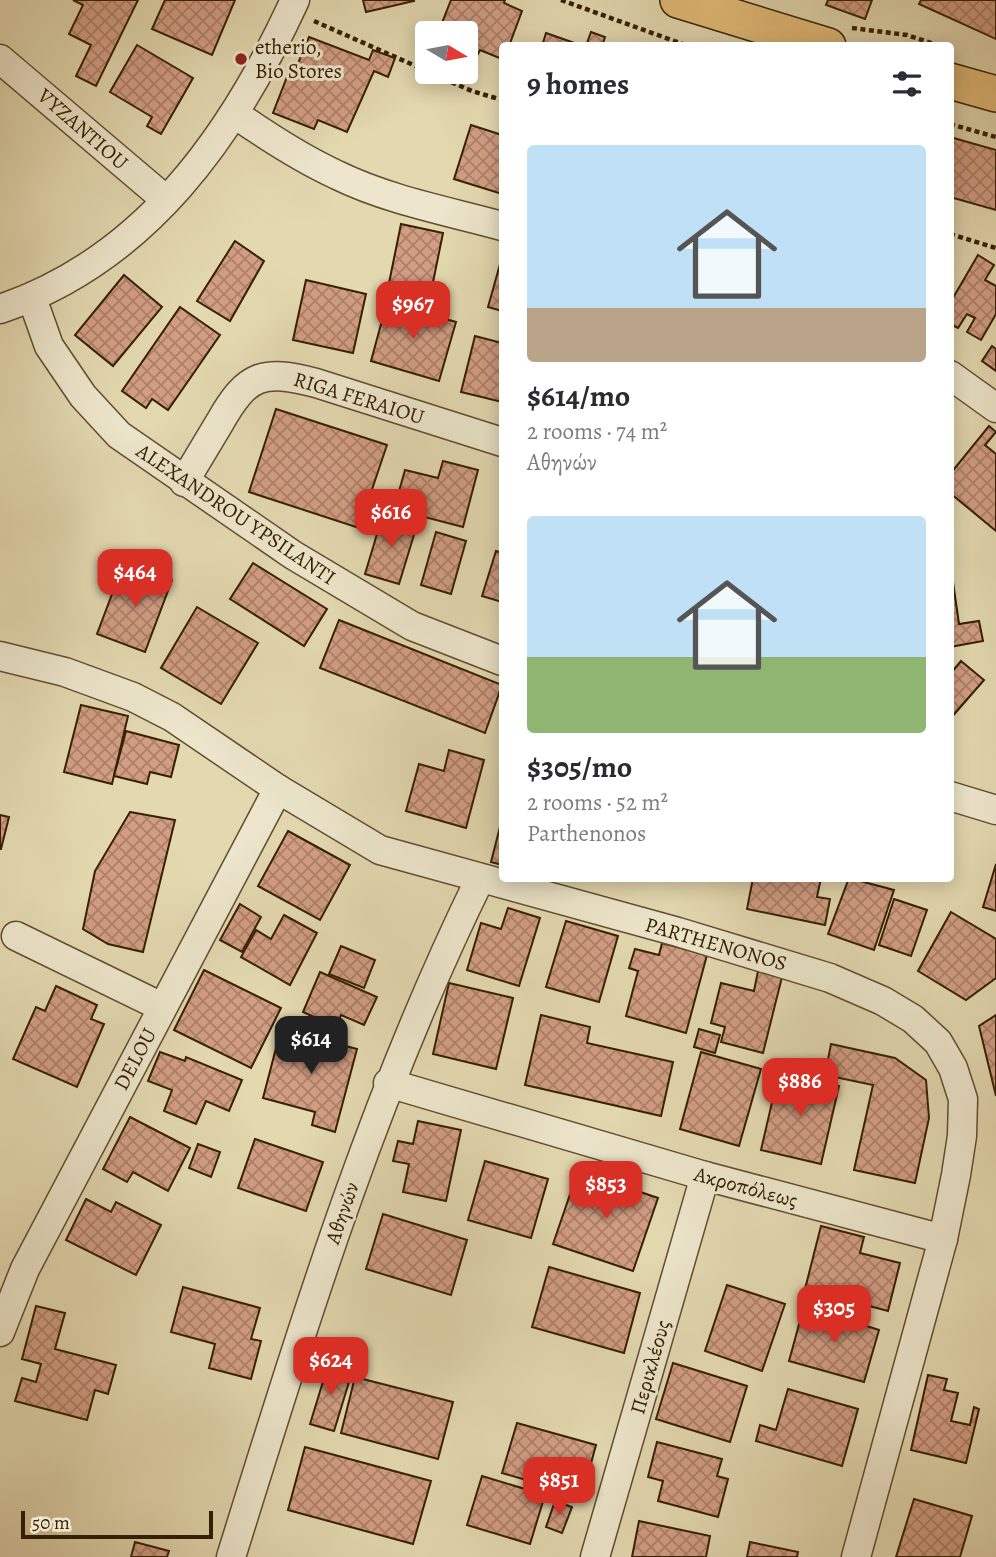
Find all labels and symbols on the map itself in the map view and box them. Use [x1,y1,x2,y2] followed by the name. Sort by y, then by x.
[415,21,478,84] north arrow
[255,33,342,85] place label: etherio, Bio Stores
[233,51,249,67] marker: etherio, Bio Stores
[31,81,134,176] street label: VYZANTIOU
[372,282,454,341] pin: $967
[290,365,428,431] street label: RIGA FERAIOU
[130,436,341,591] street label: ALEXANDROU YPSILANTI
[350,490,432,549] pin: $616
[94,550,176,609] pin: $464
[642,910,790,978] street label: PARTHENONOS
[270,1016,352,1076] pin: $614
[107,1023,163,1095] street label: DELOU
[759,1058,841,1118] pin: $886
[690,1160,801,1214] street label: Ακροπόλεως
[565,1162,647,1221] pin: $853
[318,1178,366,1249] street label: Αθηνών
[793,1286,875,1345] pin: $305
[623,1317,677,1417] street label: Περικλέους
[290,1338,372,1397] pin: $624
[518,1458,600,1517] pin: $851
[21,1508,214,1540] scale bar

